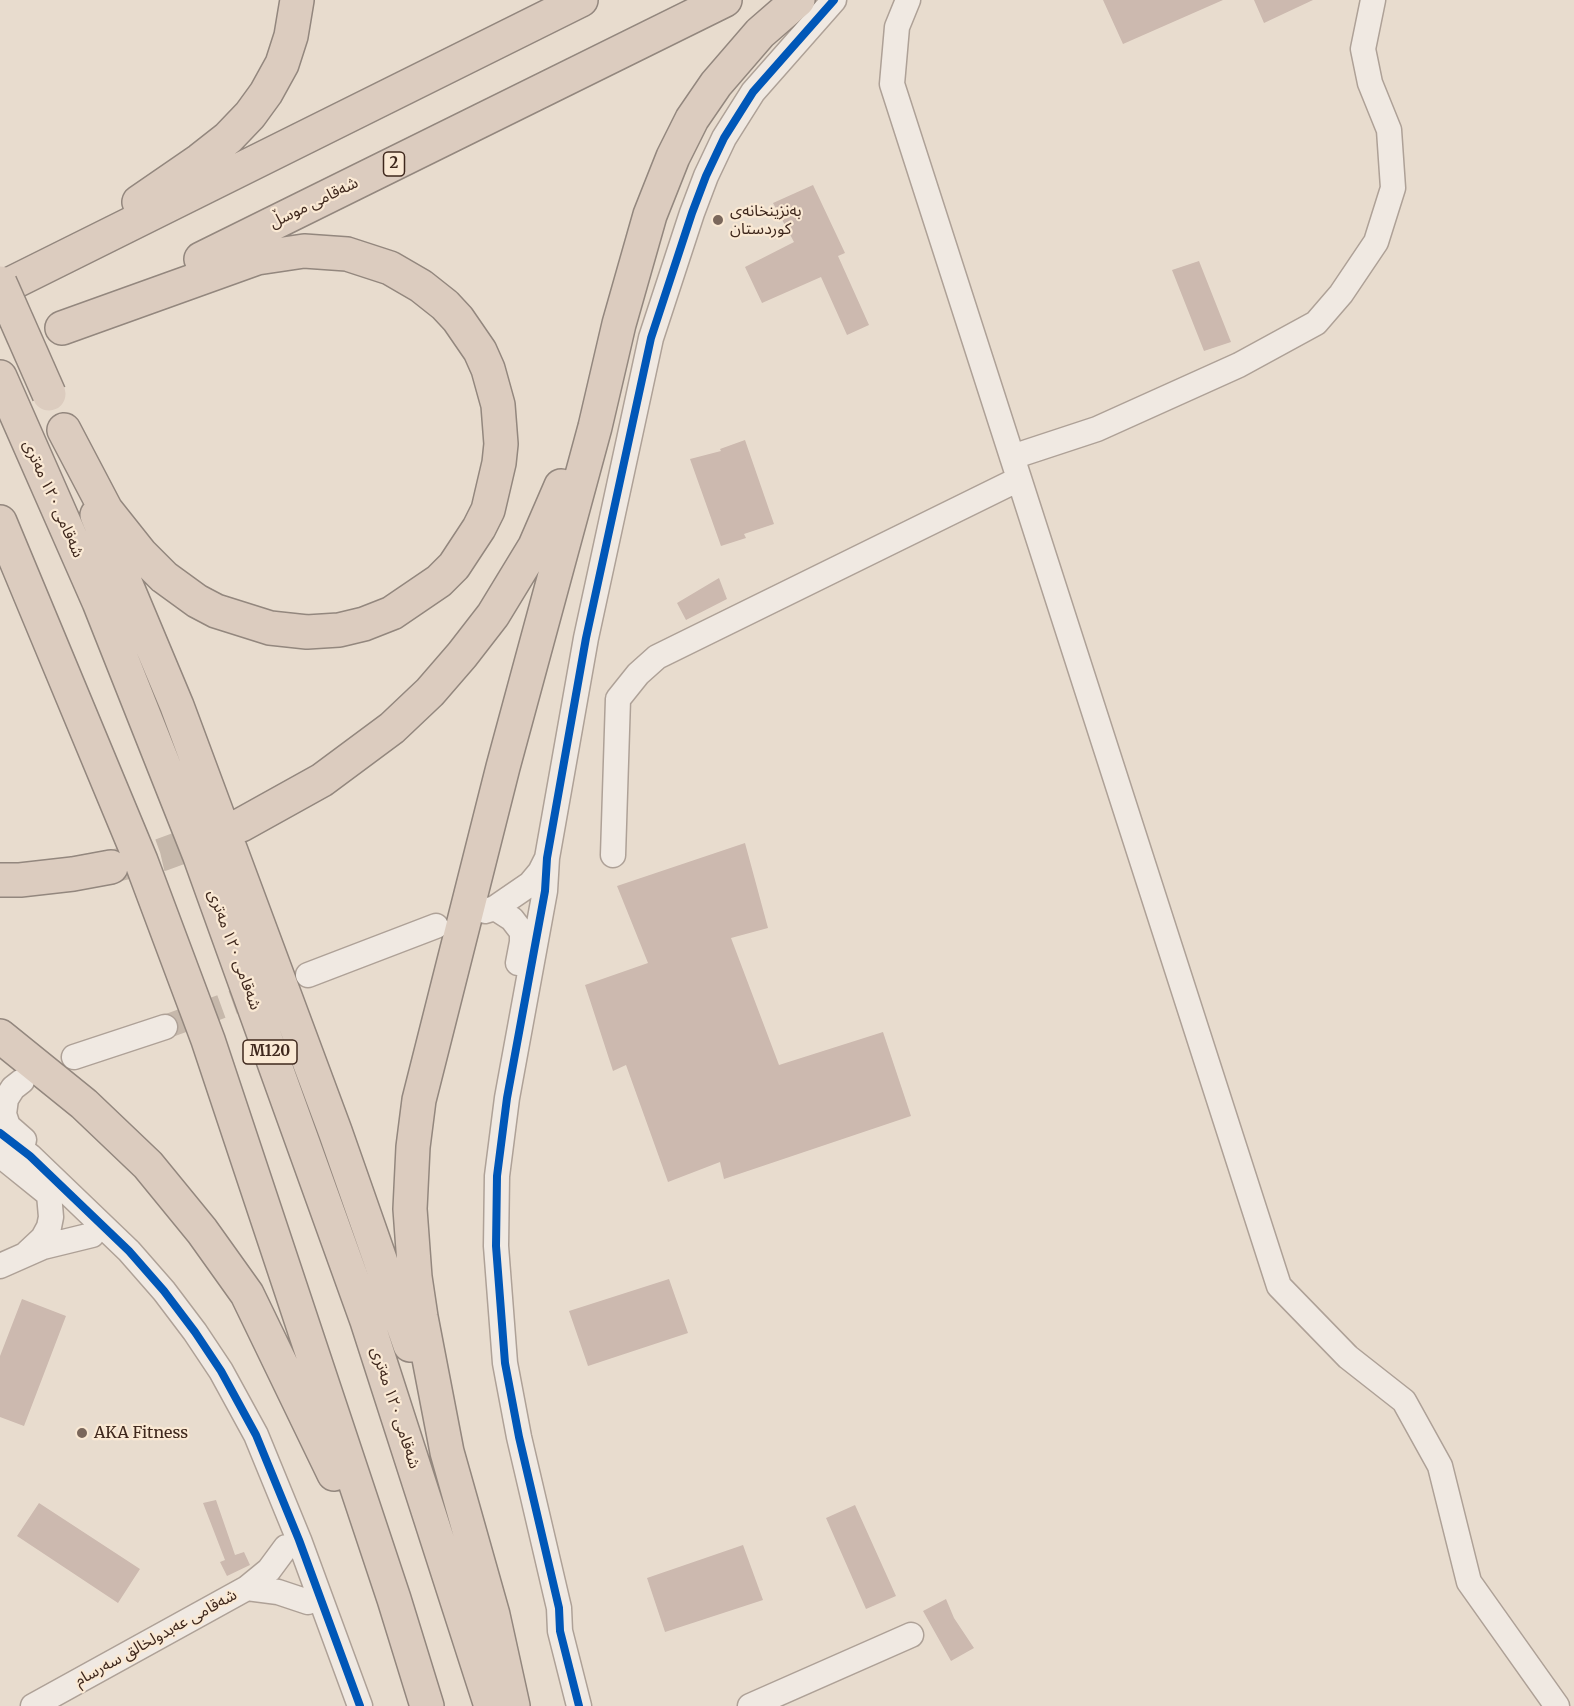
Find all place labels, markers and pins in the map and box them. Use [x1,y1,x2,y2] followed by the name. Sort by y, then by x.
[730,201,802,239] place label: بەنزینخانەی کوردستان
[711,213,725,227] marker: بەنزینخانەی کوردستان
[94,1423,188,1443] place label: AKA Fitness
[75,1426,89,1440] marker: AKA Fitness

